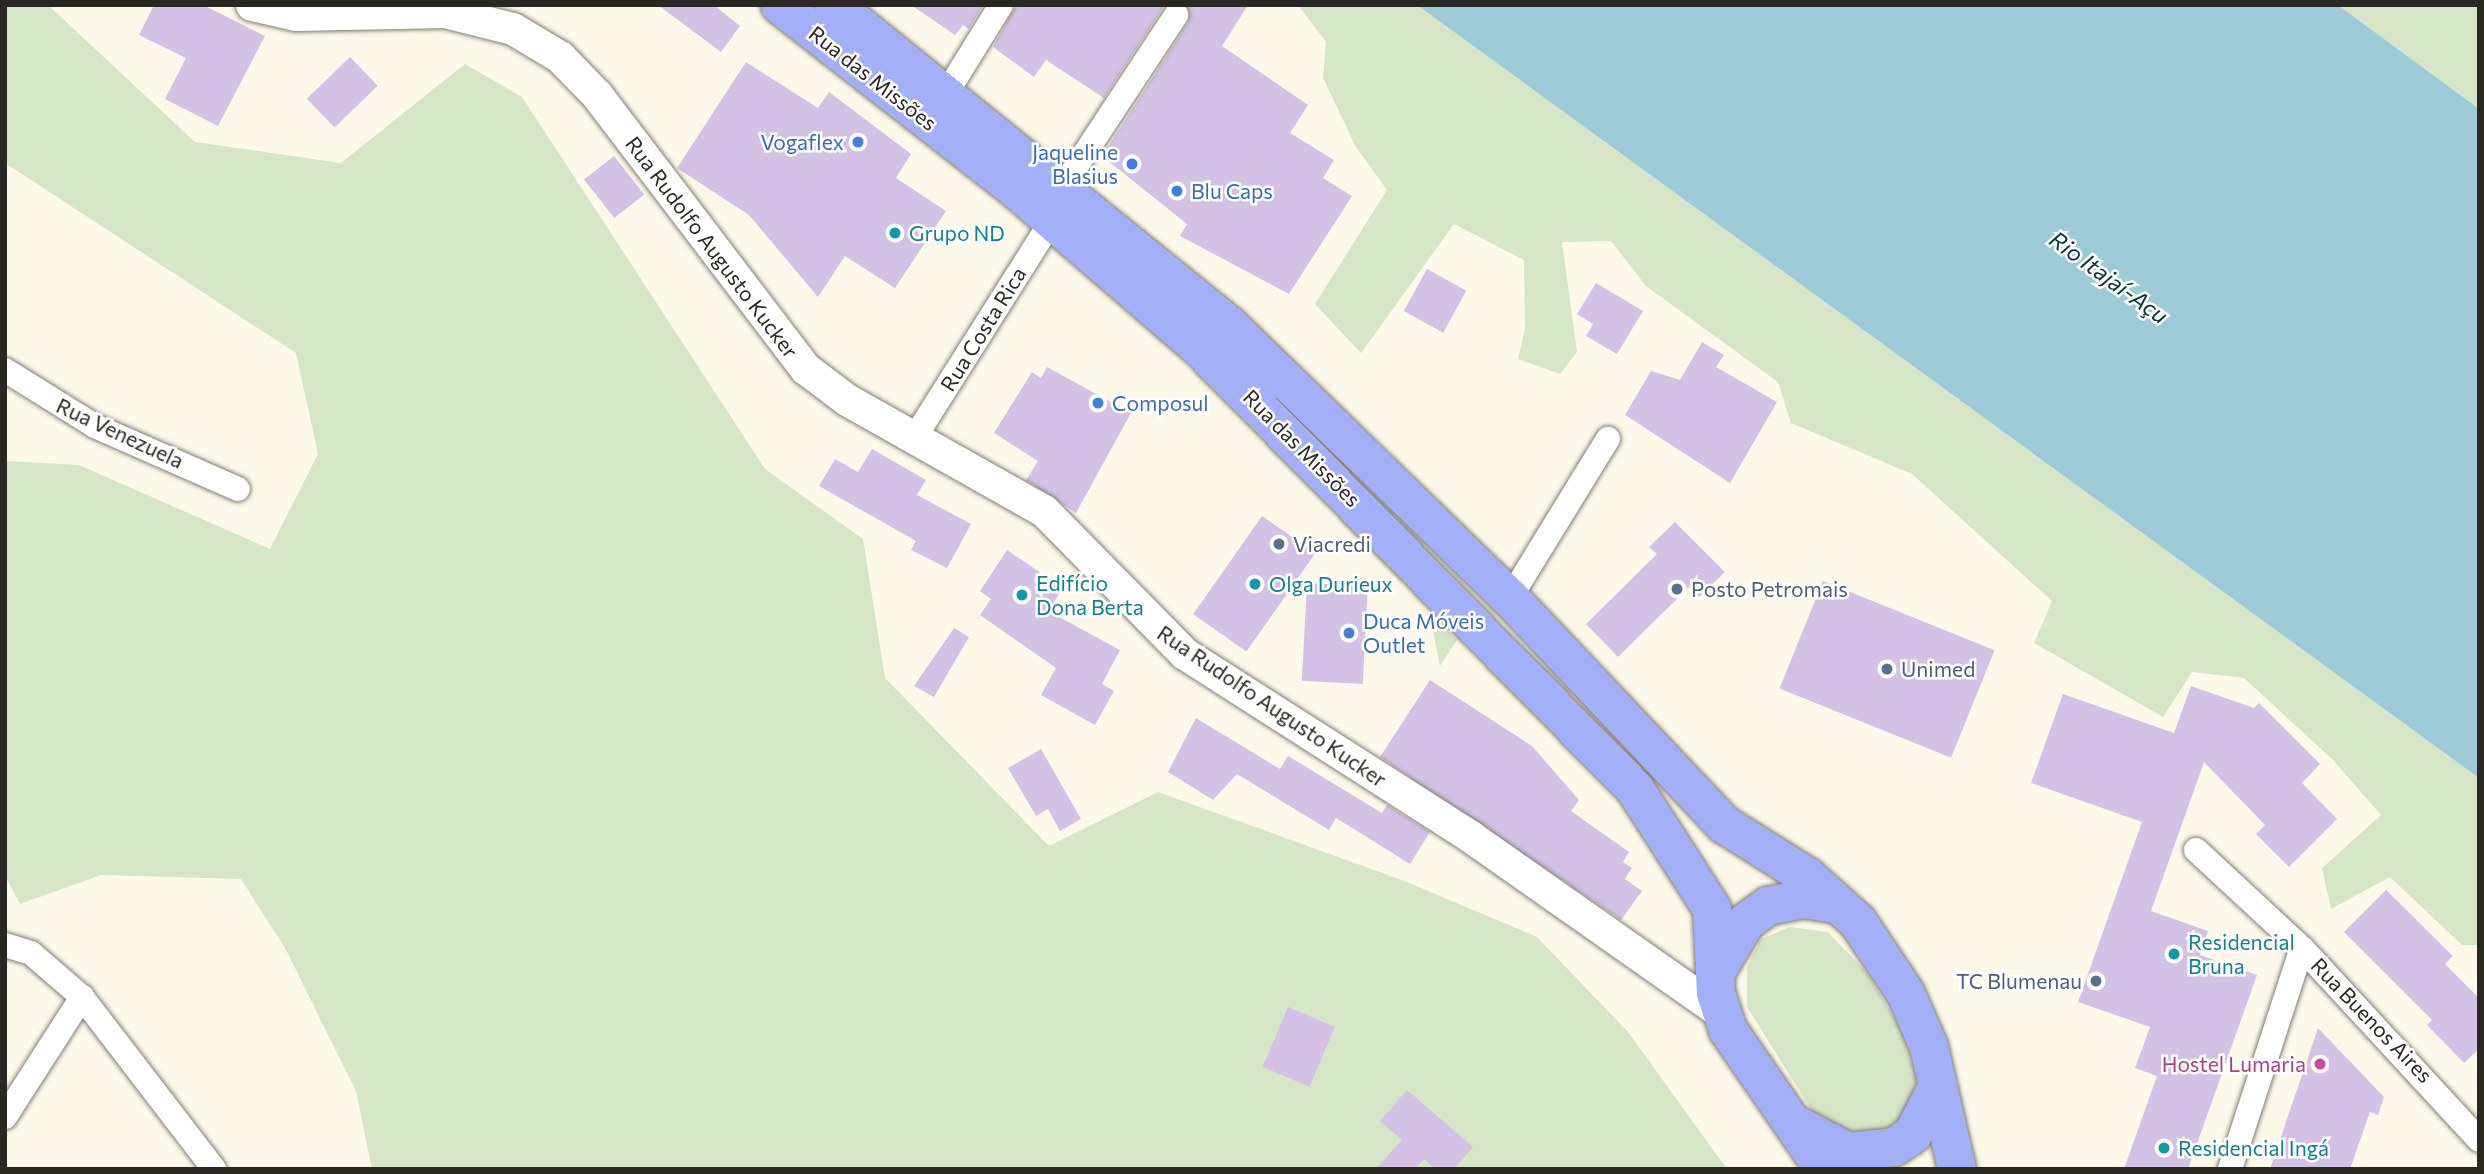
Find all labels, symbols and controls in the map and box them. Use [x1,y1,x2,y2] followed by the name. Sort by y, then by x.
[804,20,942,136] street label: Rua das Missões
[760,129,844,155] place label: Vogaflex
[620,131,804,363] street label: Rua Rudolfo Augusto Kucker
[850,134,866,150] marker: Vogaflex
[1032,139,1118,189] place label: Jaqueline Blasius
[1124,156,1140,172] marker: Jaqueline Blasius
[1191,178,1273,204] place label: Blu Caps
[1169,183,1185,199] marker: Blu Caps
[909,220,1005,246] place label: Grupo ND
[887,225,903,241] marker: Grupo ND
[2044,225,2174,329] water label: Rio Itajaí-Açu
[935,262,1031,396] street label: Rua Costa Rica
[1238,384,1366,512] street label: Rua das Missões
[1112,390,1209,416] place label: Composul
[52,393,188,473] street label: Rua Venezuela
[1090,395,1106,411] marker: Composul
[1293,531,1371,557] place label: Viacredi
[1271,536,1287,552] marker: Viacredi
[1036,570,1144,620] place label: Edifício Dona Berta
[1269,571,1393,597] place label: Olga Durieux
[1247,576,1263,592] marker: Olga Durieux
[1691,576,1848,602] place label: Posto Petromais
[1669,581,1685,597] marker: Posto Petromais
[1014,587,1030,603] marker: Edifício Dona Berta
[1363,608,1484,658] place label: Duca Móveis Outlet
[1153,620,1391,792] street label: Rua Rudolfo Augusto Kucker
[1341,625,1357,641] marker: Duca Móveis Outlet
[1901,656,1975,682] place label: Unimed
[1879,661,1895,677] marker: Unimed
[2188,929,2295,979] place label: Residencial Bruna
[2166,946,2182,962] marker: Residencial Bruna
[2306,952,2438,1088] street label: Rua Buenos Aires
[1956,968,2082,994] place label: TC Blumenau
[2088,973,2104,989] marker: TC Blumenau
[2162,1051,2306,1077] place label: Hostel Lumaria
[2312,1056,2328,1072] marker: Hostel Lumaria
[2178,1135,2329,1161] place label: Residencial Ingá
[2156,1140,2172,1156] marker: Residencial Ingá

